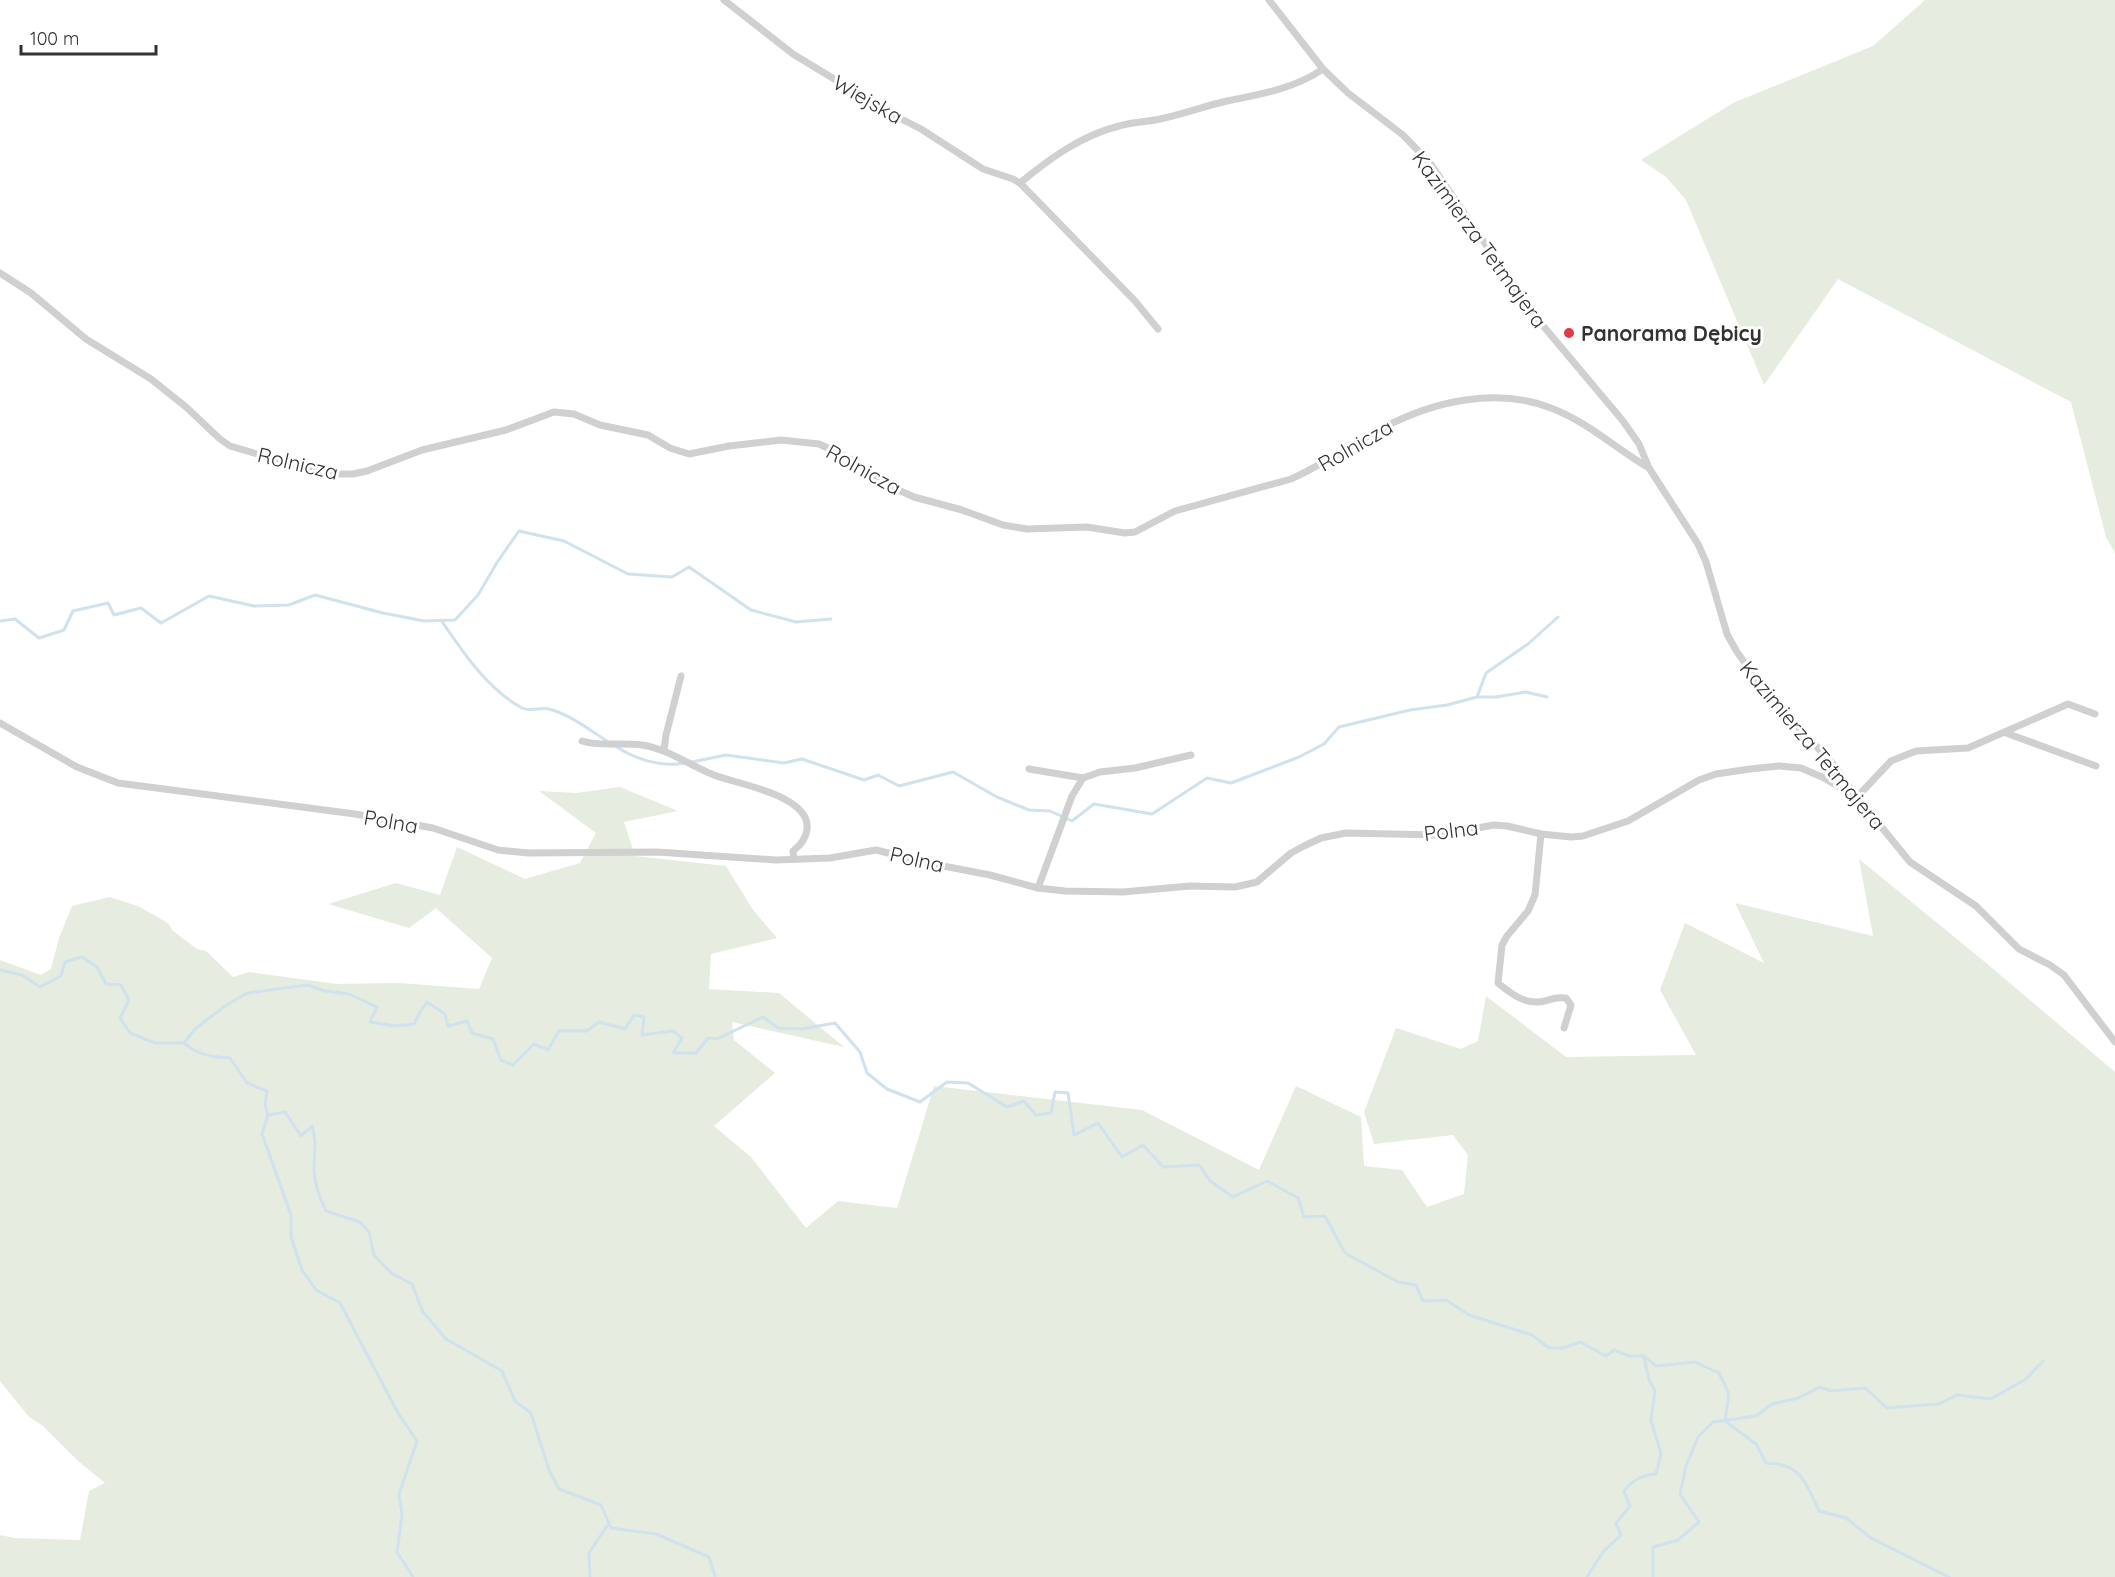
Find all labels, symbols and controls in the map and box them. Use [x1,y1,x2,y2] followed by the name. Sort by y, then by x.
[21,18,156,56] scale bar
[30,27,79,50] text: 100 m
[829,69,907,129] street label: Wiejska
[1407,145,1553,333] street label: Kazimierza Tetmajera
[1581,320,1762,346] place label: Panorama Dębicy
[1562,326,1576,340] marker: Panorama Dębicy
[1313,413,1397,477] street label: Rolnicza
[822,438,906,500] street label: Rolnicza
[255,441,341,485] street label: Rolnicza
[1735,655,1891,835] street label: Kazimierza Tetmajera
[362,803,420,839] street label: Polna
[1422,814,1480,846] street label: Polna
[887,840,947,878] street label: Polna

